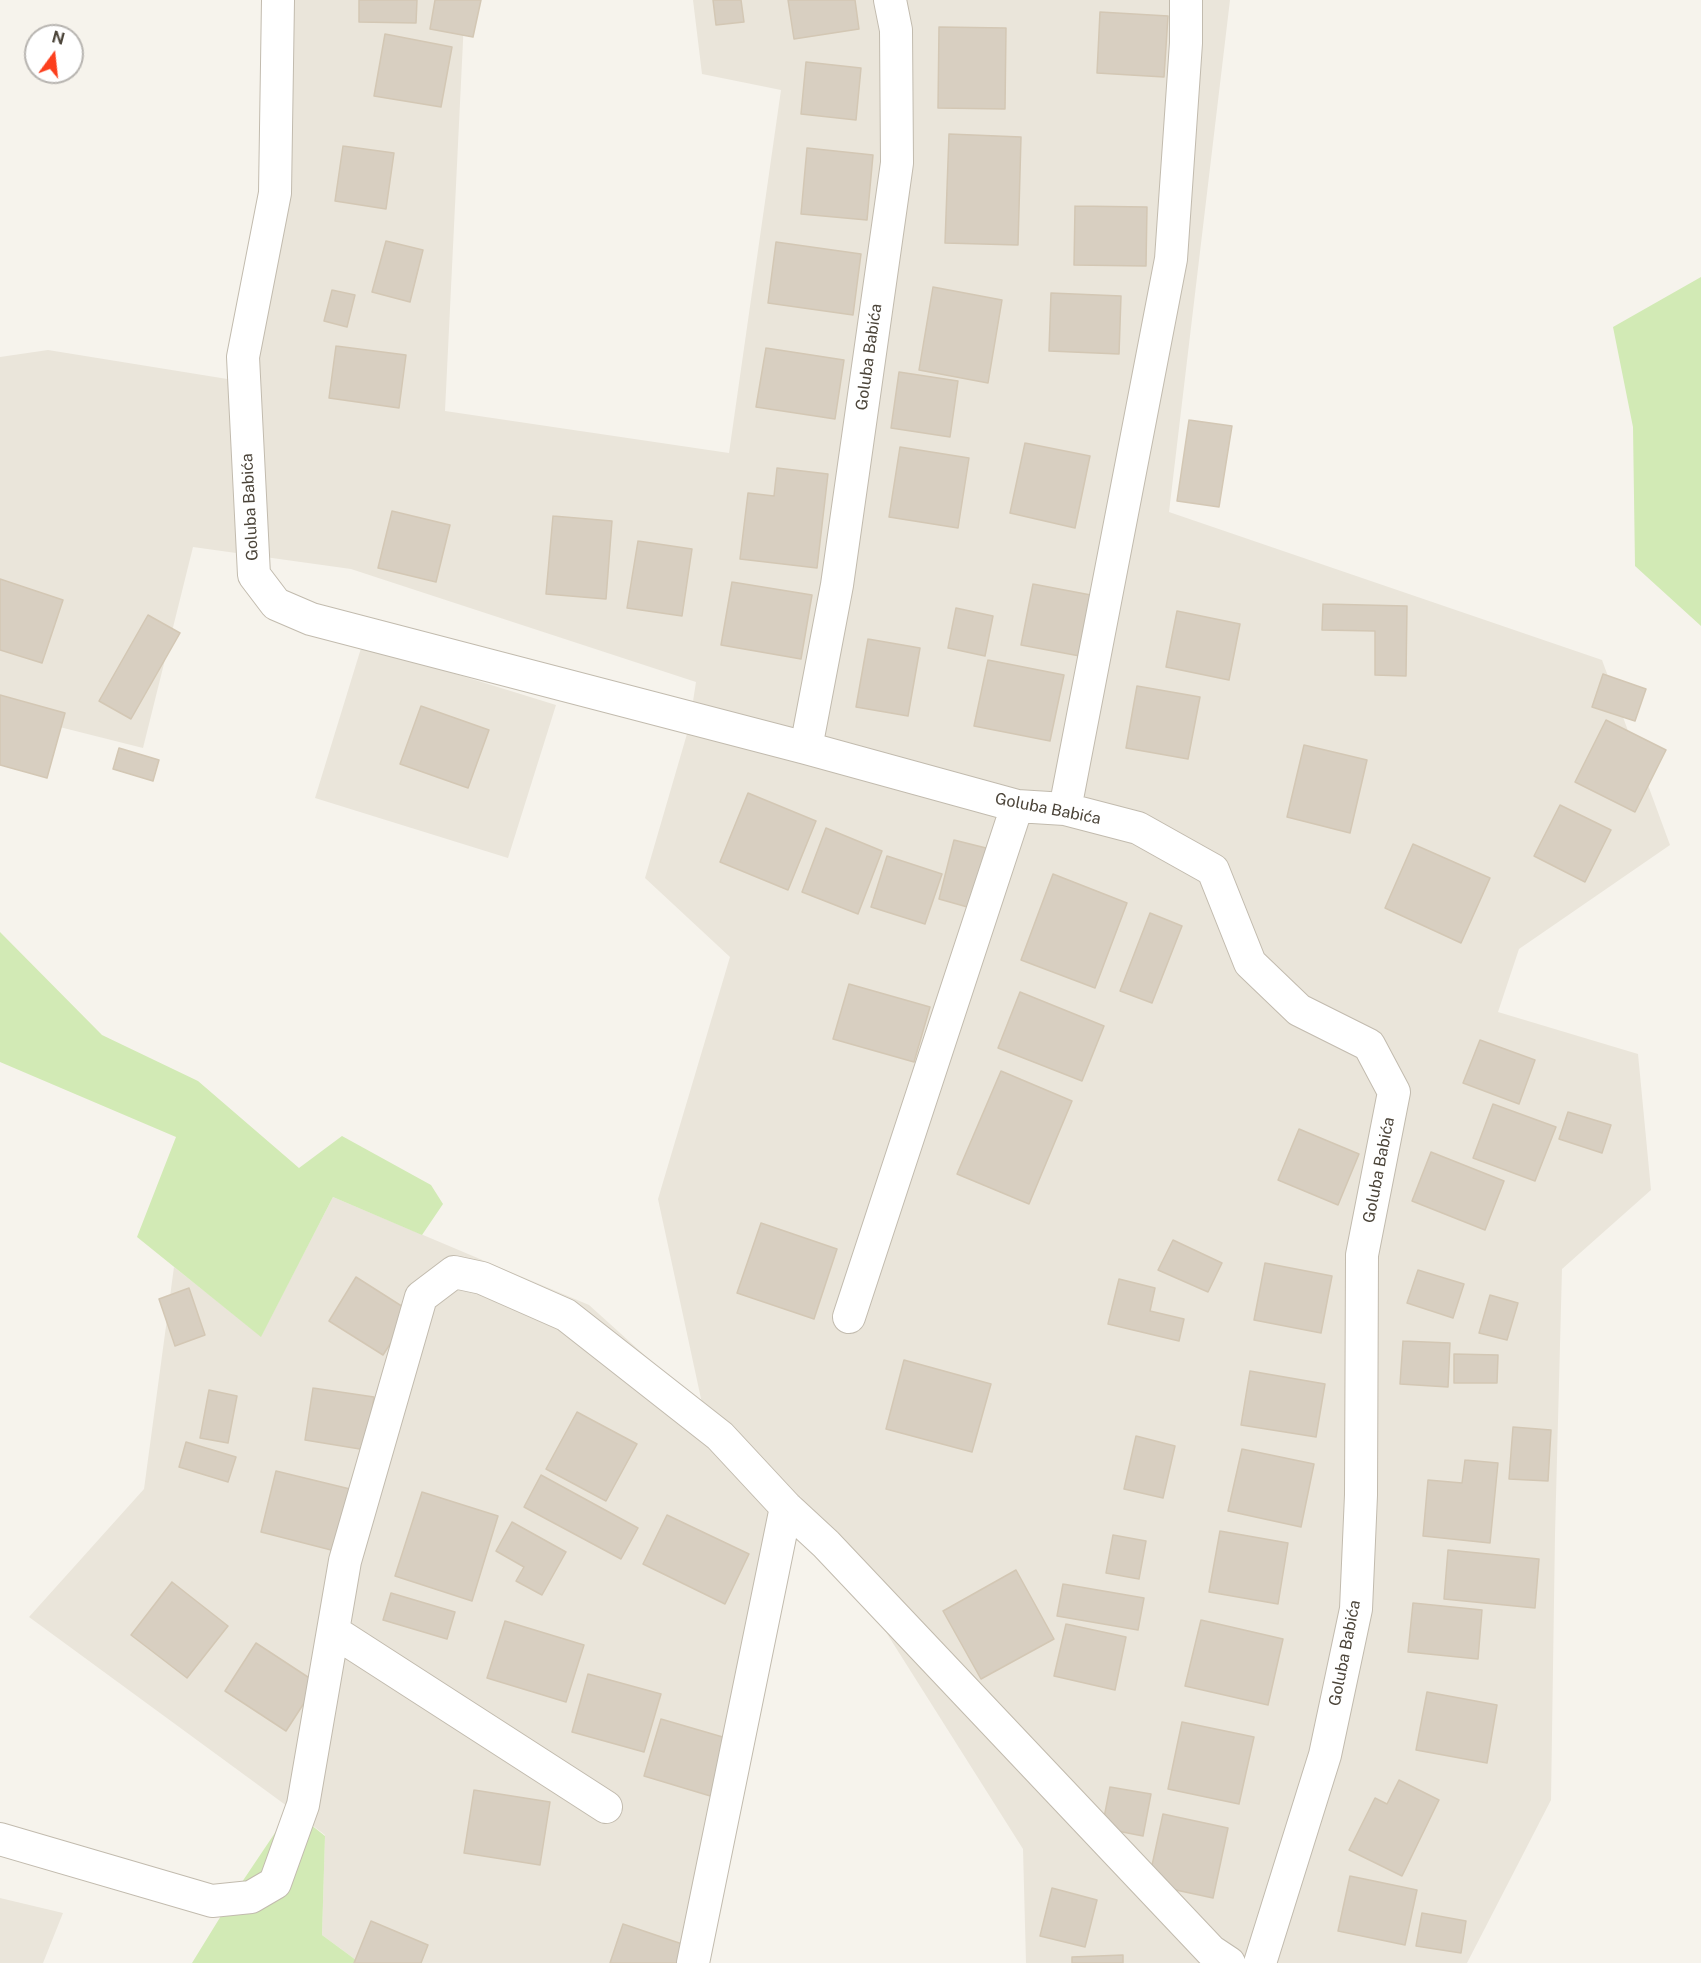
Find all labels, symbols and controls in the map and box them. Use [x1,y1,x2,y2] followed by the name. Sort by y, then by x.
[24,24,84,84] north arrow
[50,27,67,49] text: N
[852,302,886,412] street label: Goluba Babića
[238,453,262,561] street label: Goluba Babića
[993,789,1103,829] street label: Goluba Babića
[1359,1115,1399,1225] street label: Goluba Babića
[1325,1598,1365,1708] street label: Goluba Babića

